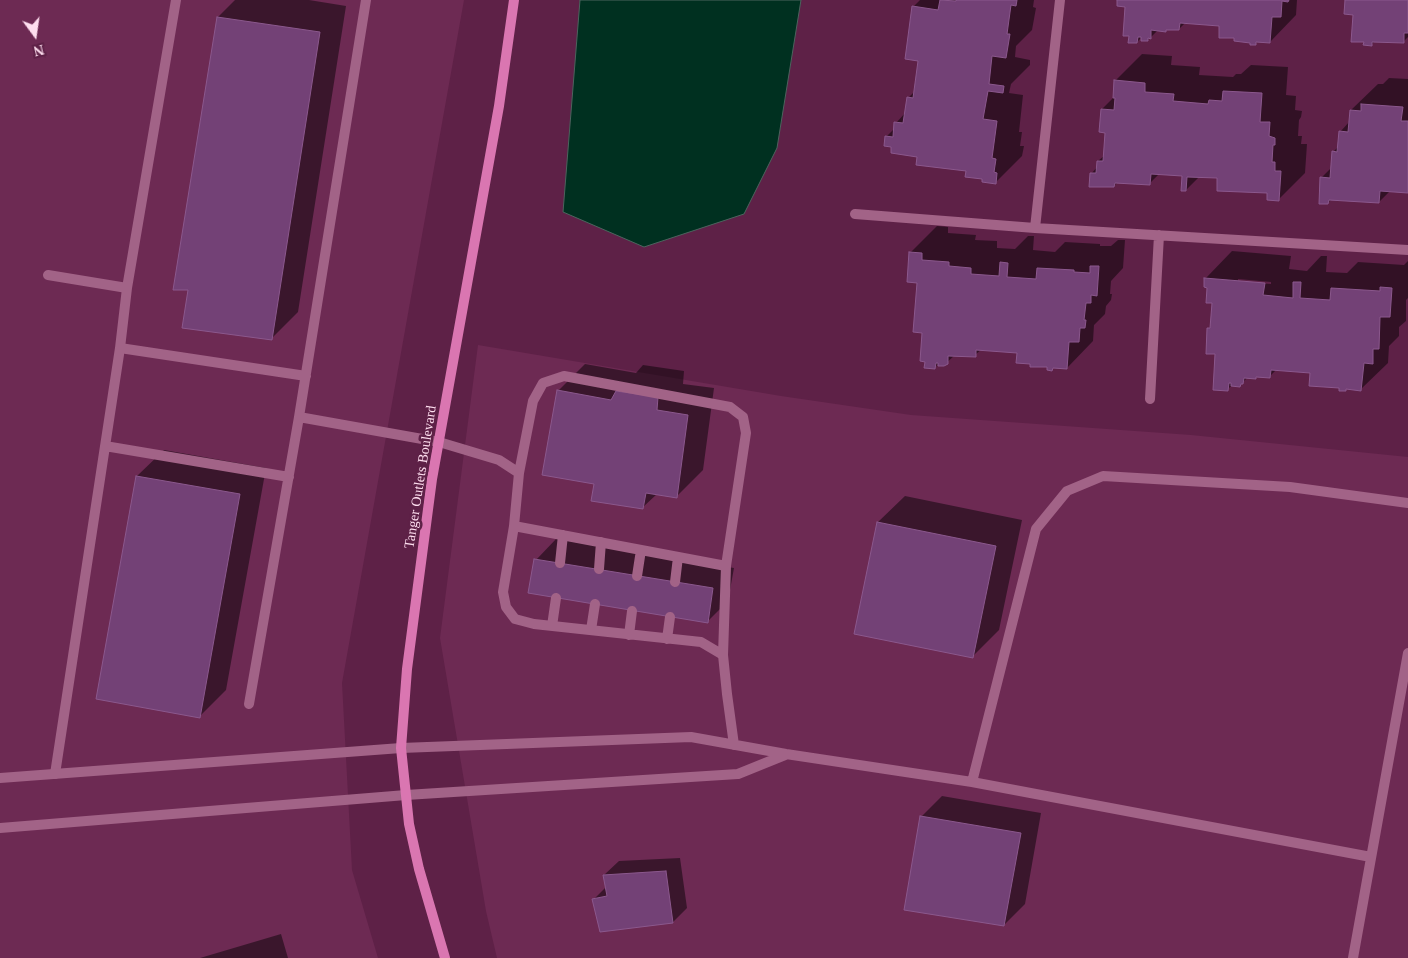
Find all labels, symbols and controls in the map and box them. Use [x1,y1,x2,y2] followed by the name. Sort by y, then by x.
[10,10,60,60] north arrow
[32,42,45,59] text: N
[401,404,441,550] street label: Tanger Outlets Boulevard

